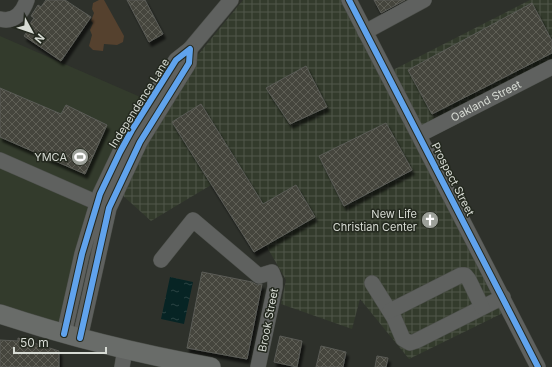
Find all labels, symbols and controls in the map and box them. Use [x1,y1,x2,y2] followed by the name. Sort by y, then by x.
[12,12,52,52] north arrow
[32,31,48,46] text: N
[106,56,172,150] street label: Independence Lane
[448,77,524,125] street label: Oakland Street
[428,140,478,218] street label: Prospect Street
[70,147,90,167] sports icon: YMCA
[34,150,67,164] place label: YMCA
[333,207,417,234] place label: New Life Christian Center
[420,210,440,230] church icon: New Life Christian Center
[255,287,281,353] street label: Brook Street
[14,329,106,355] scale bar
[20,335,49,350] text: 50 m

